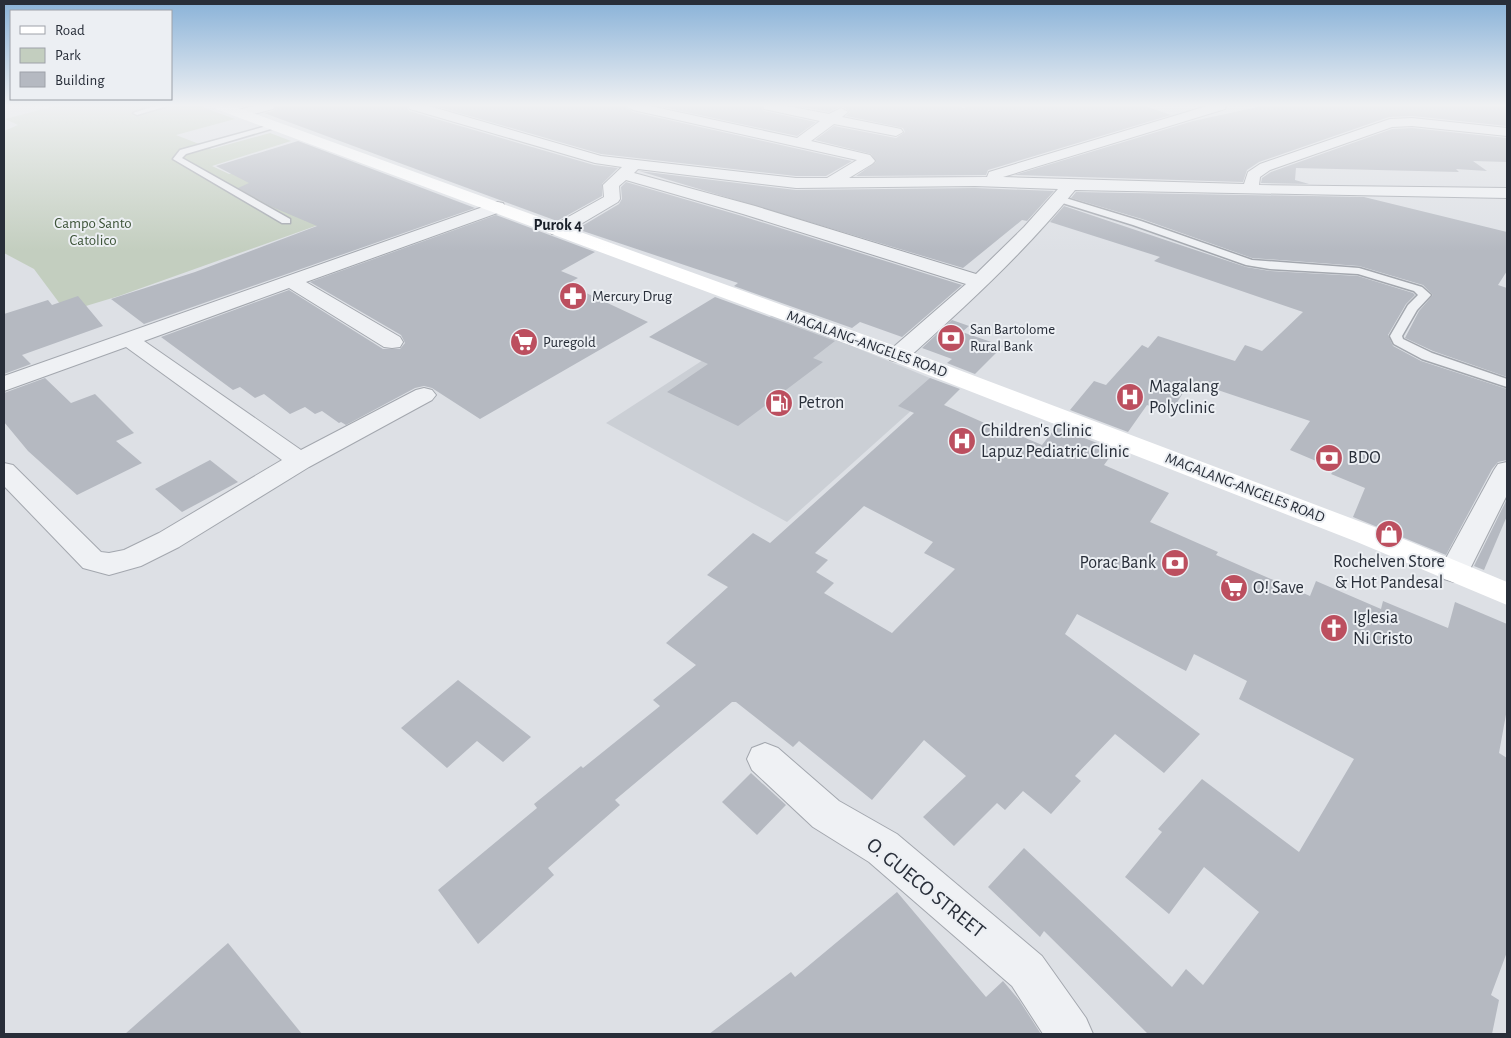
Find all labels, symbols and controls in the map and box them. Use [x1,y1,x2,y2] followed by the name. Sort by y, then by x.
[10,10,172,100] legend
[55,23,85,38] text: Road
[55,48,81,63] text: Park
[55,73,105,88] text: Building
[54,216,132,248] park label: Campo Santo Catolico
[534,217,582,233] district label: Purok 4
[558,281,588,311] pharmacy icon: Mercury Drug
[592,289,673,304] place label: Mercury Drug
[785,308,949,380] street label: MAGALANG-ANGELES ROAD
[970,322,1055,354] place label: San Bartolome Rural Bank
[936,323,966,353] bank icon: San Bartolome Rural Bank
[509,327,539,357] supermarket icon: Puregold
[543,335,596,350] place label: Puregold
[1149,378,1219,417] place label: Magalang Polyclinic
[1115,382,1145,412] hospital icon: Magalang Polyclinic
[764,388,794,418] fuel station icon: Petron
[798,394,844,412] place label: Petron
[981,422,1129,461] place label: Children's Clinic Lapuz Pediatric Clinic
[947,426,977,456] hospital icon: Children's Clinic Lapuz Pediatric Clinic
[1314,443,1344,473] bank icon: BDO
[1348,449,1381,467] place label: BDO
[1163,451,1327,525] street label: MAGALANG-ANGELES ROAD
[1374,519,1404,549] shop icon: Rochelven Store & Hot Pandesal
[1160,548,1190,578] bank icon: Porac Bank
[1333,553,1445,592] place label: Rochelven Store & Hot Pandesal
[1080,554,1157,572] place label: Porac Bank
[1219,573,1249,603] supermarket icon: O! Save
[1253,579,1304,597] place label: O! Save
[1353,609,1413,648] place label: Iglesia Ni Cristo
[1319,613,1349,643] church icon: Iglesia Ni Cristo
[863,834,989,942] street label: O. GUECO STREET

